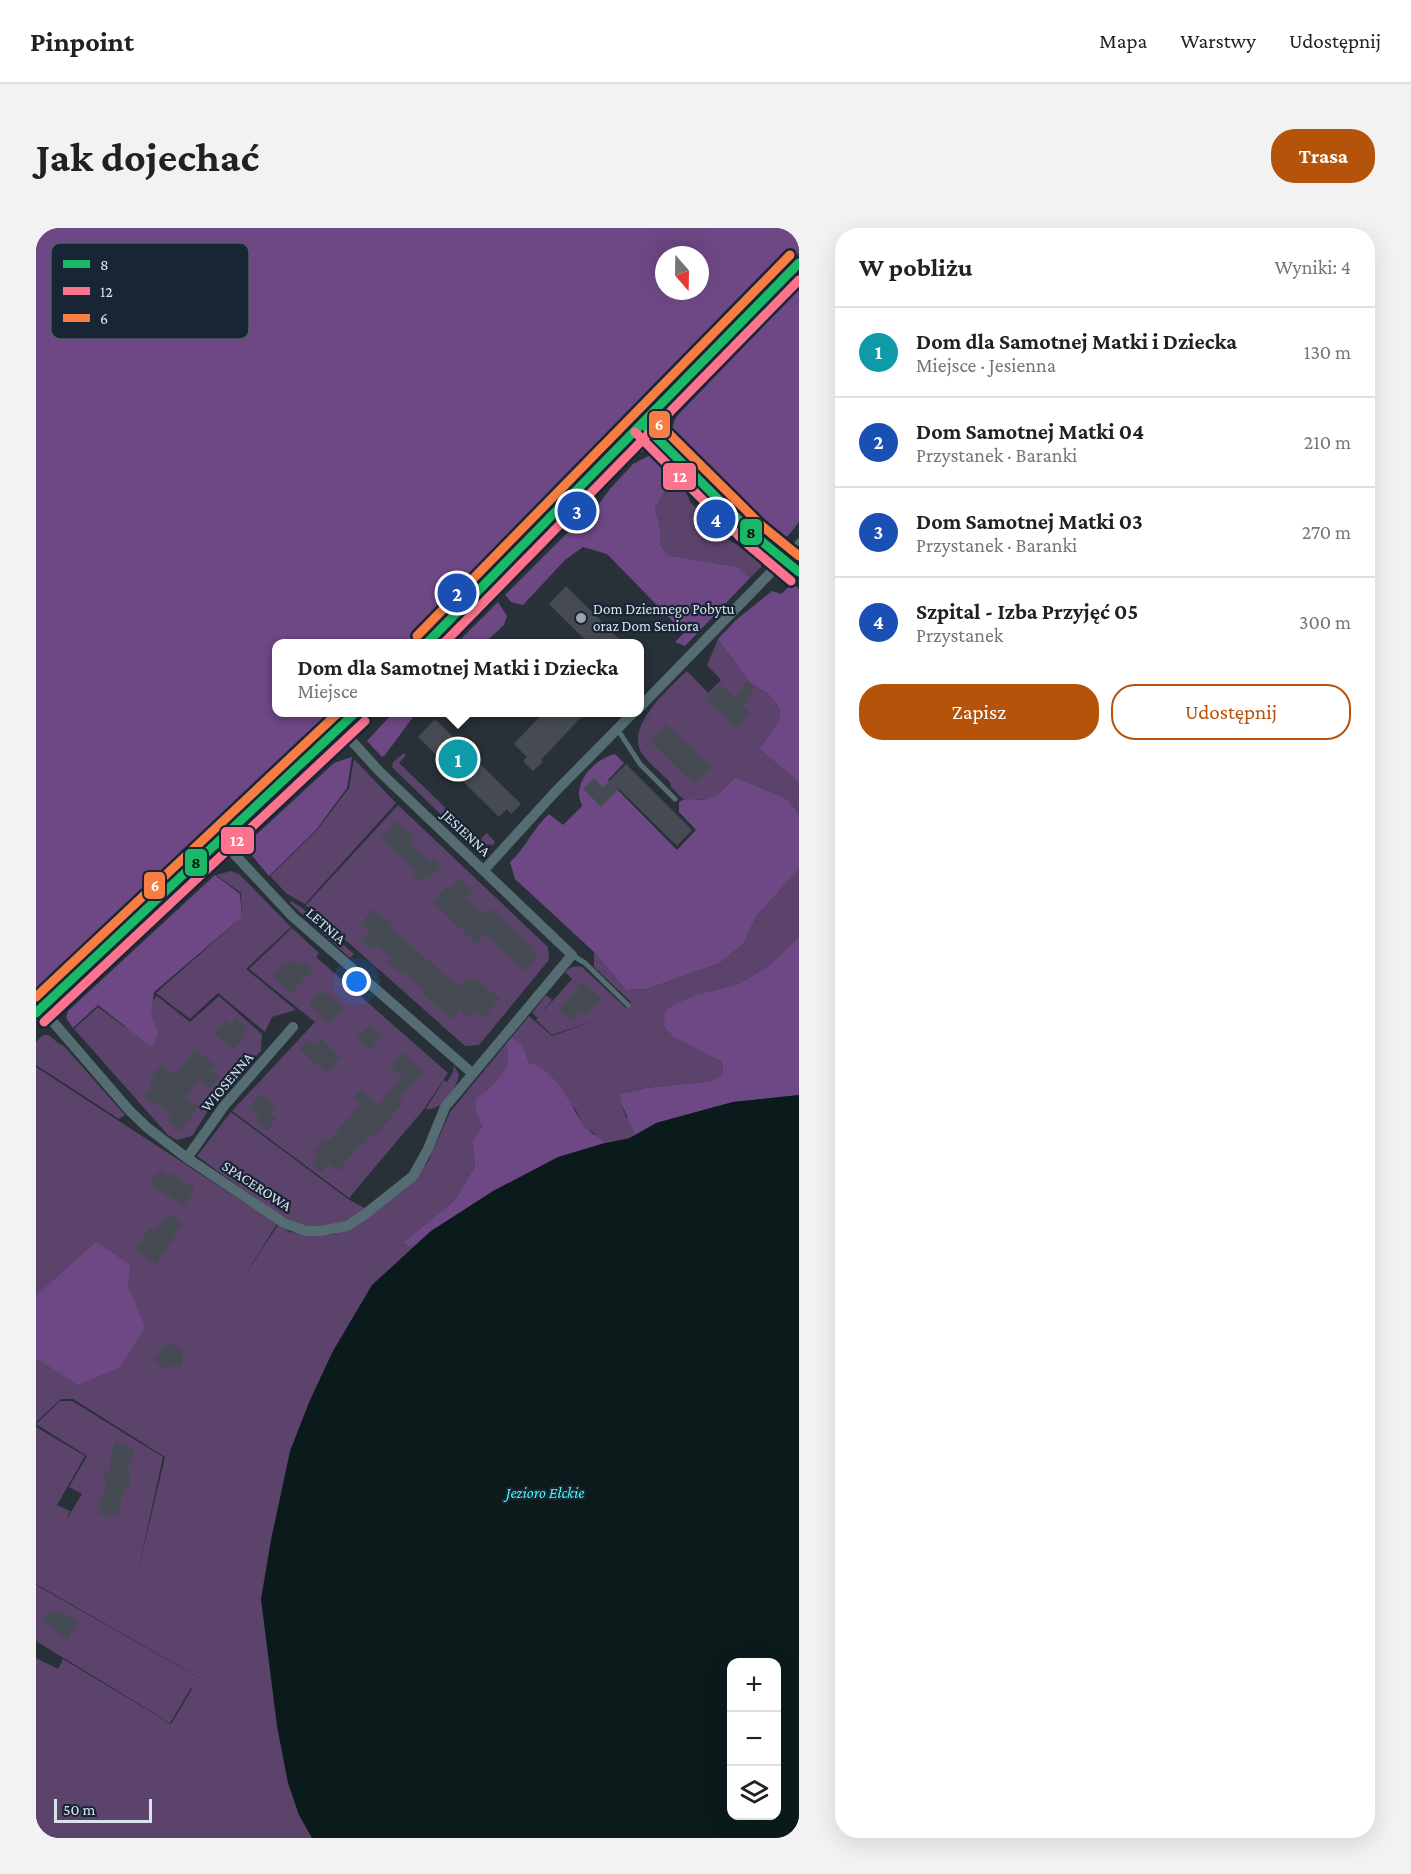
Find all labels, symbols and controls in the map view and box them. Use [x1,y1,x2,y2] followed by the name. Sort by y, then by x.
[30,26,134,57] text: Pinpoint
[1099,29,1147,53] text: Mapa
[1180,29,1256,53] text: Warstwy
[1289,29,1381,53] text: Udostępnij
[1271,129,1375,183] button: Trasa
[36,133,259,180] text: Jak dojechać
[51,243,249,339] legend
[655,246,709,300] north arrow
[859,253,973,282] text: W pobliżu
[100,256,109,273] text: 8
[1274,256,1351,278] text: Wyniki: 4
[100,283,113,300] text: 12
[100,310,108,327] text: 6
[916,329,1237,354] text: Dom dla Samotnej Matki i Dziecka
[875,341,882,363] text: 1
[1304,341,1351,363] text: 130 m
[916,354,1056,376] text: Miejsce · Jesienna
[648,410,671,439] line badge: 6
[655,416,663,433] text: 6
[916,419,1144,444] text: Dom Samotnej Matki 04
[873,431,884,453] text: 2
[1304,431,1351,453] text: 210 m
[916,444,1077,466] text: Przystanek · Baranki
[662,462,697,491] line badge: 12
[673,468,687,485] text: 12
[558,488,596,534] pin: 3
[696,496,736,542] pin: 4
[916,509,1143,534] text: Dom Samotnej Matki 03
[739,518,763,546] line badge: 8
[874,521,883,543] text: 3
[1302,521,1351,543] text: 270 m
[746,524,756,541] text: 8
[916,534,1077,556] text: Przystanek · Baranki
[438,570,476,616] pin: 2
[916,599,1138,624] text: Szpital - Izba Przyjęć 05
[593,601,735,634] place label: Dom Dziennego Pobytu oraz Dom Seniora
[574,611,588,625] marker: Dom Dziennego Pobytu oraz Dom Seniora
[873,611,884,633] text: 4
[1299,611,1351,633] text: 300 m
[916,624,1003,646] text: Przystanek
[272,639,644,717] popup
[297,655,619,680] text: Dom dla Samotnej Matki i Dziecka
[297,680,358,702] text: Miejsce
[859,684,1099,740] button: Zapisz
[1111,684,1351,740] button: Udostępnij
[438,736,478,782] pin: 1
[436,805,494,861] street label: JESIENNA
[220,826,255,855] line badge: 12
[230,832,244,849] text: 12
[184,848,208,877] line badge: 8
[191,854,201,871] text: 8
[143,871,166,900] line badge: 6
[151,877,159,894] text: 6
[303,905,349,948] street label: LETNIA
[342,967,371,996] your location
[198,1049,256,1115] street label: WIOSENNA
[219,1158,295,1215] street label: SPACEROWA
[503,1484,584,1502] water label: Jezioro Ełckie
[727,1658,781,1820] map controls
[727,1658,781,1712] button: +
[727,1712,781,1766] button: −
[727,1766,781,1820] button: layers
[54,1796,152,1824] scale bar
[63,1801,95,1818] text: 50 m

